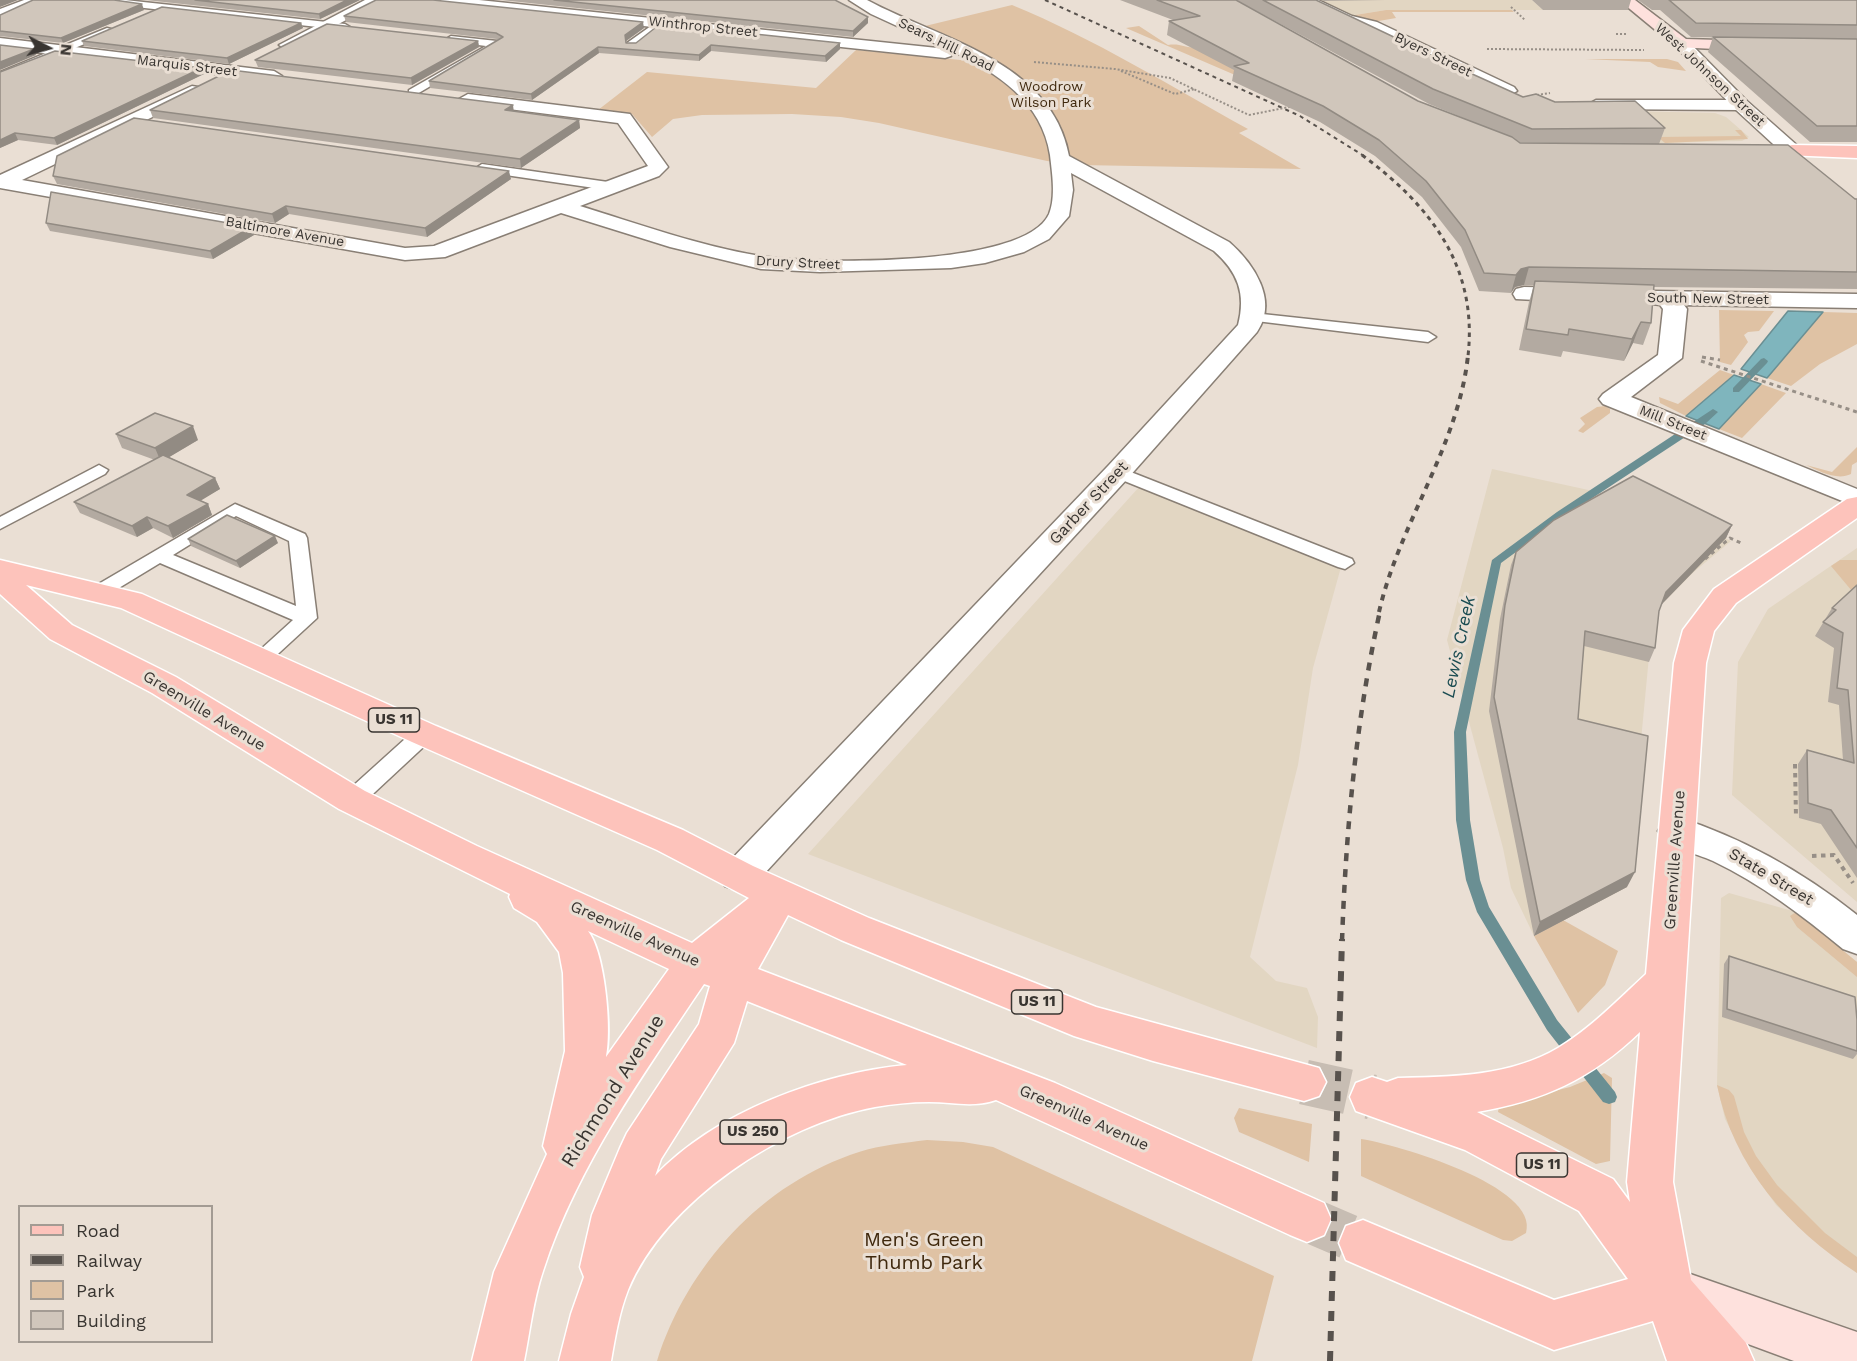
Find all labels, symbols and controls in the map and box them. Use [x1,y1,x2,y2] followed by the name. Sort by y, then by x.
[647,13,759,41] street label: Winthrop Street
[896,15,996,75] street label: Sears Hill Road
[18,18,78,78] north arrow
[1652,20,1768,130] street label: West Johnson Street
[1391,29,1475,81] street label: Byers Street
[56,43,76,57] text: N
[136,52,238,80] street label: Marquis Street
[1011,79,1091,112] park label: Woodrow Wilson Park
[224,213,346,251] street label: Baltimore Avenue
[756,252,840,274] street label: Drury Street
[1647,290,1769,308] street label: South New Street
[1637,402,1709,444] street label: Mill Street
[1046,457,1132,549] street label: Garber Street
[1438,594,1480,700] water label: Lewis Creek
[139,667,269,755] street label: Greenville Avenue
[368,708,420,732] road number: US 11
[1661,790,1689,930] street label: Greenville Avenue
[1725,844,1817,910] street label: State Street
[567,897,703,971] street label: Greenville Avenue
[1012,990,1062,1014] road number: US 11
[556,1010,670,1172] street label: Richmond Avenue
[1016,1081,1152,1155] street label: Greenville Avenue
[720,1120,786,1144] road number: US 250
[1516,1153,1568,1177] road number: US 11
[18,1205,213,1343] legend
[76,1220,120,1241] text: Road
[864,1228,984,1275] park label: Men's Green Thumb Park
[76,1250,142,1271] text: Railway
[76,1280,115,1301] text: Park
[76,1310,146,1331] text: Building

